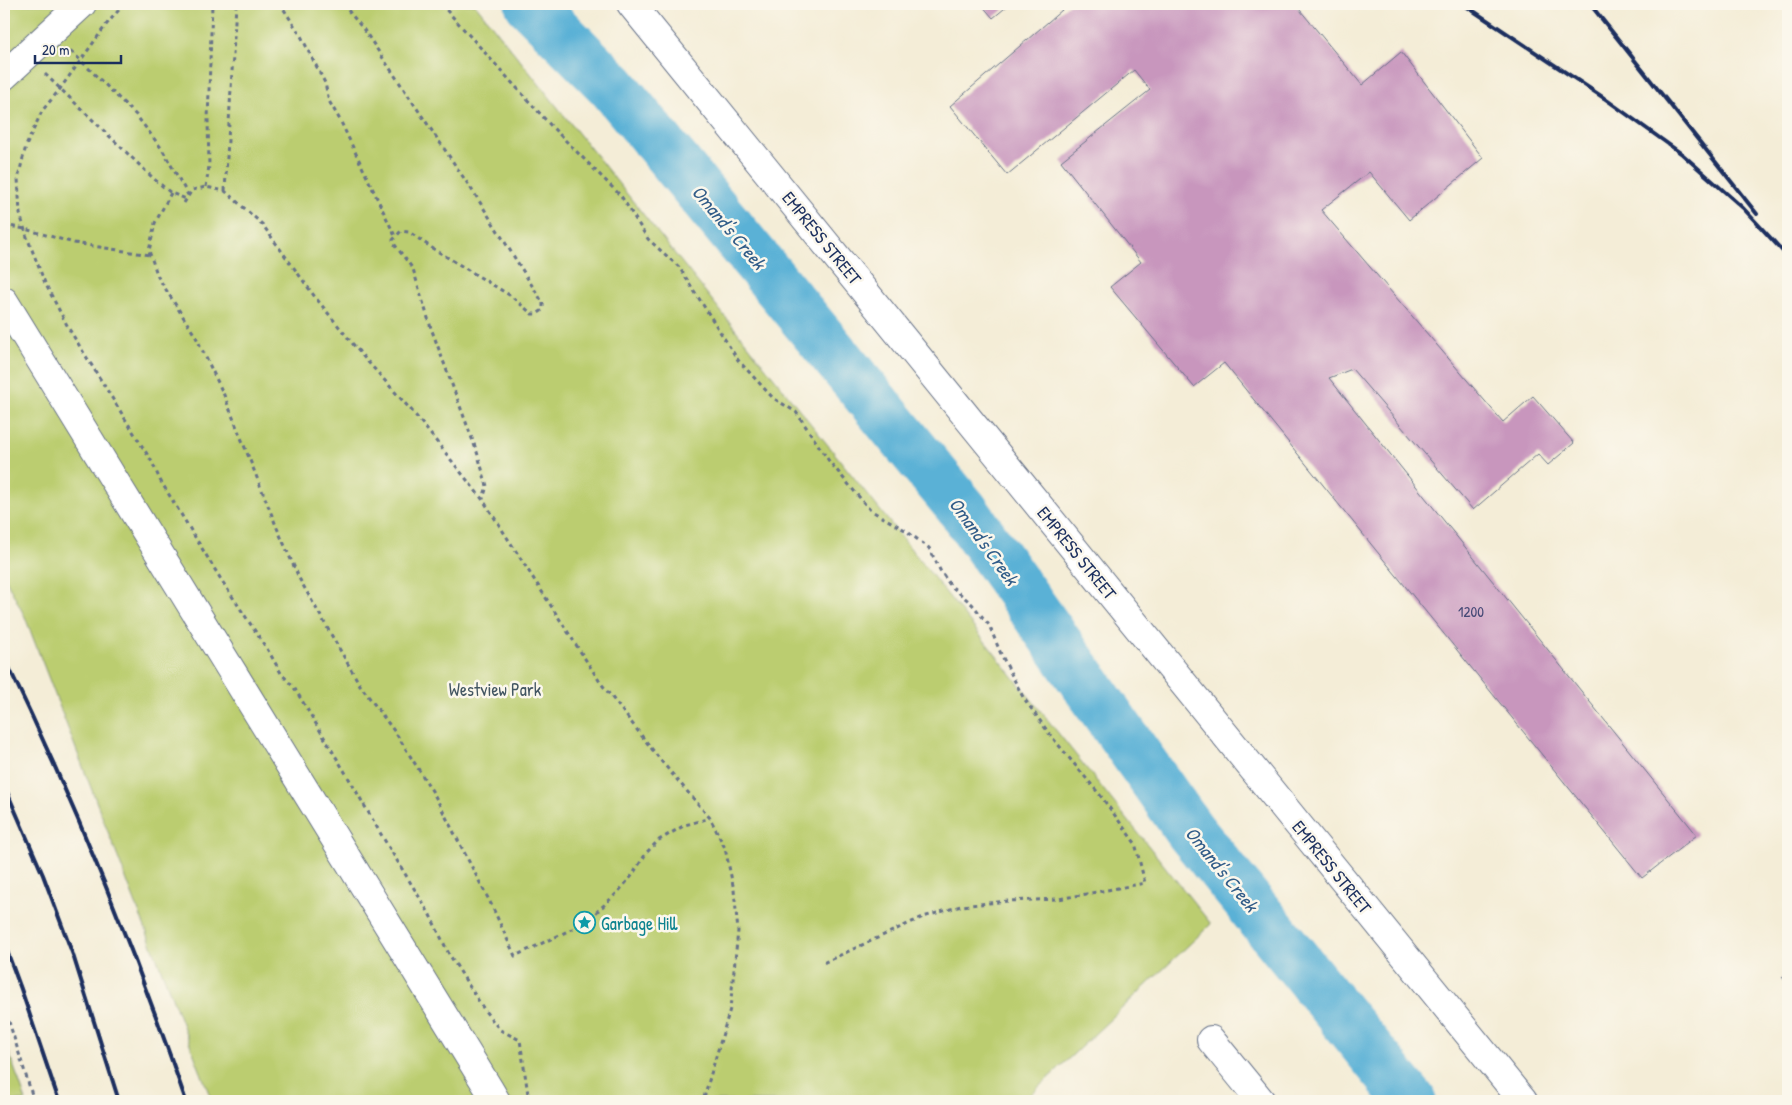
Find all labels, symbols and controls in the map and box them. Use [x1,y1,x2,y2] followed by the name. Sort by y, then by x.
[35,32,121,64] scale bar
[42,39,69,60] text: 20 m
[686,179,773,276] water label: Omand's Creek
[777,186,868,290] street label: EMPRESS STREET
[943,492,1026,592] water label: Omand's Creek
[1032,501,1123,605] street label: EMPRESS STREET
[1458,601,1484,622] house number: 1200
[449,677,542,702] park label: Westview Park
[1287,815,1378,919] street label: EMPRESS STREET
[1180,821,1266,919] water label: Omand's Creek
[573,911,597,935] place icon: Garbage Hill
[601,911,678,936] place label: Garbage Hill

